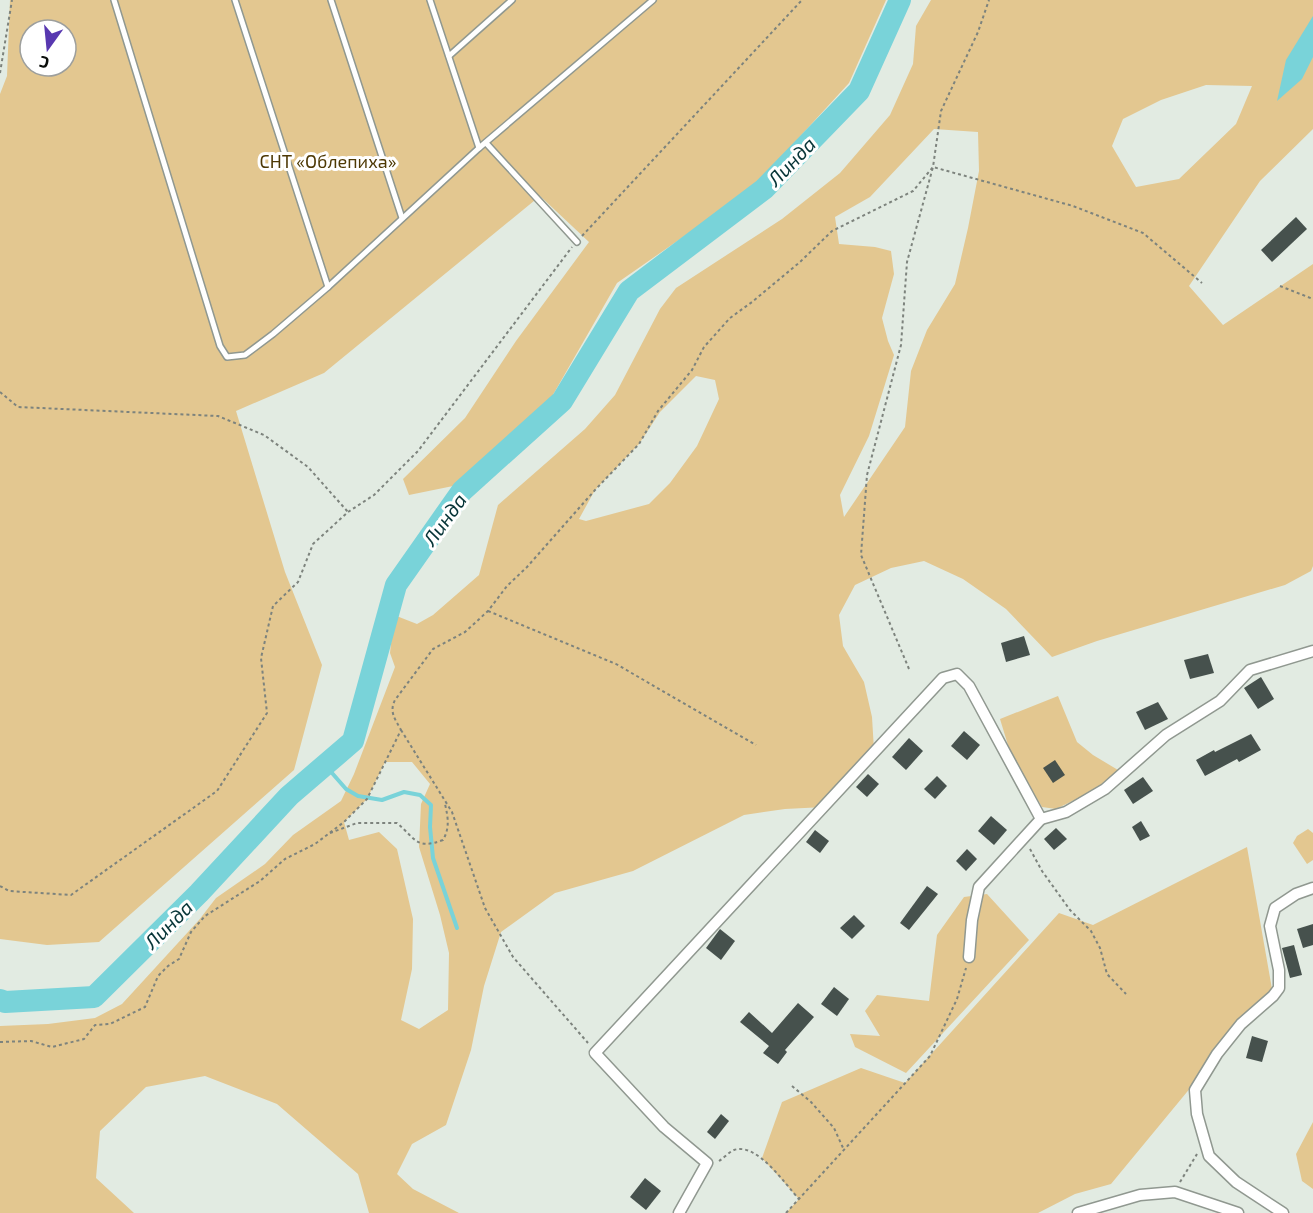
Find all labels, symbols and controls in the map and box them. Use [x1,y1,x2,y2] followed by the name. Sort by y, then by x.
[18,18,78,78] north arrow
[37,53,51,73] text: С
[761,132,820,191] water label: Линда
[260,150,396,172] park label: СНТ «Облепиха»
[416,488,471,551] water label: Линда
[138,895,197,954] water label: Линда

